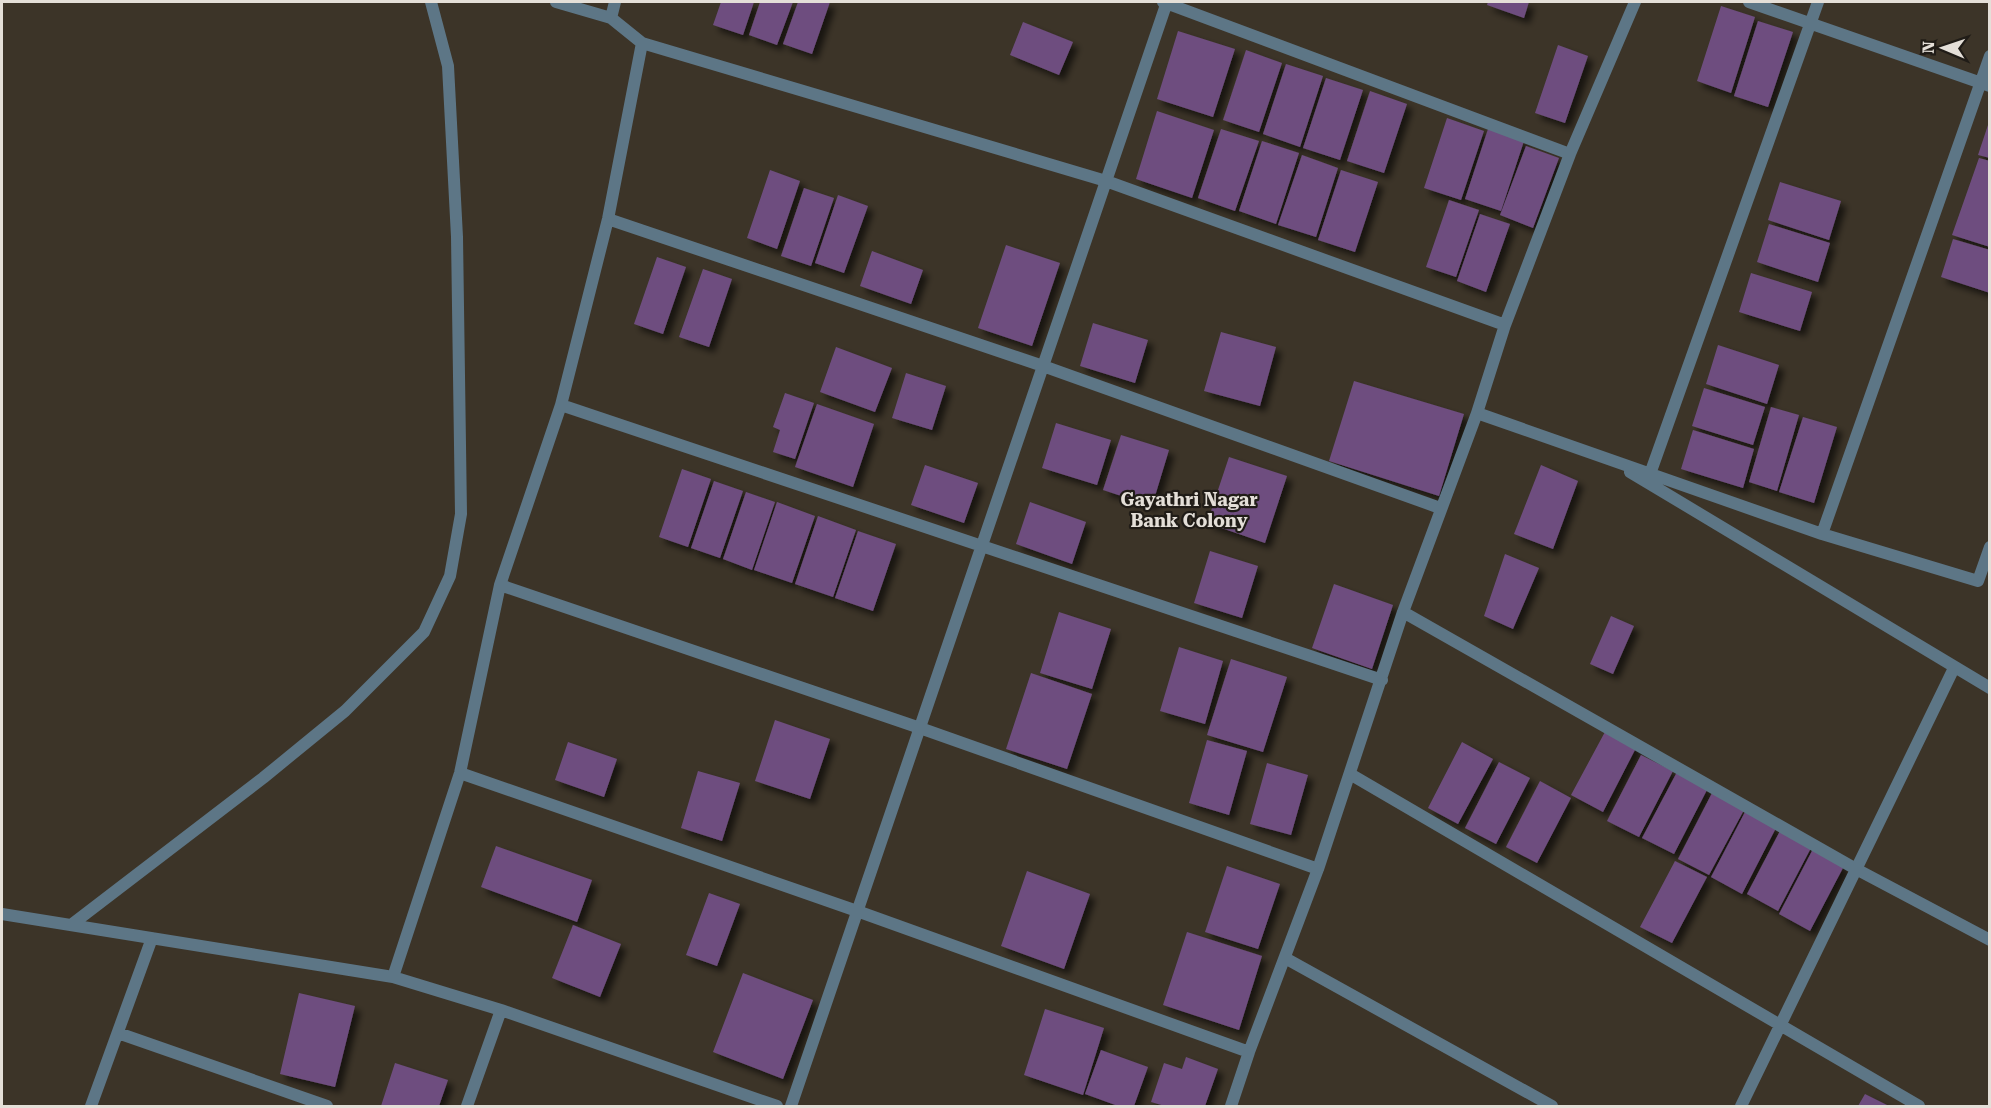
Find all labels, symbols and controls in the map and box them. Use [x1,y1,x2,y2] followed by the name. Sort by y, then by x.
[1913,18,1973,78] north arrow
[1919,41,1938,54] text: N
[1120,489,1258,531] district label: Gayathri Nagar Bank Colony

